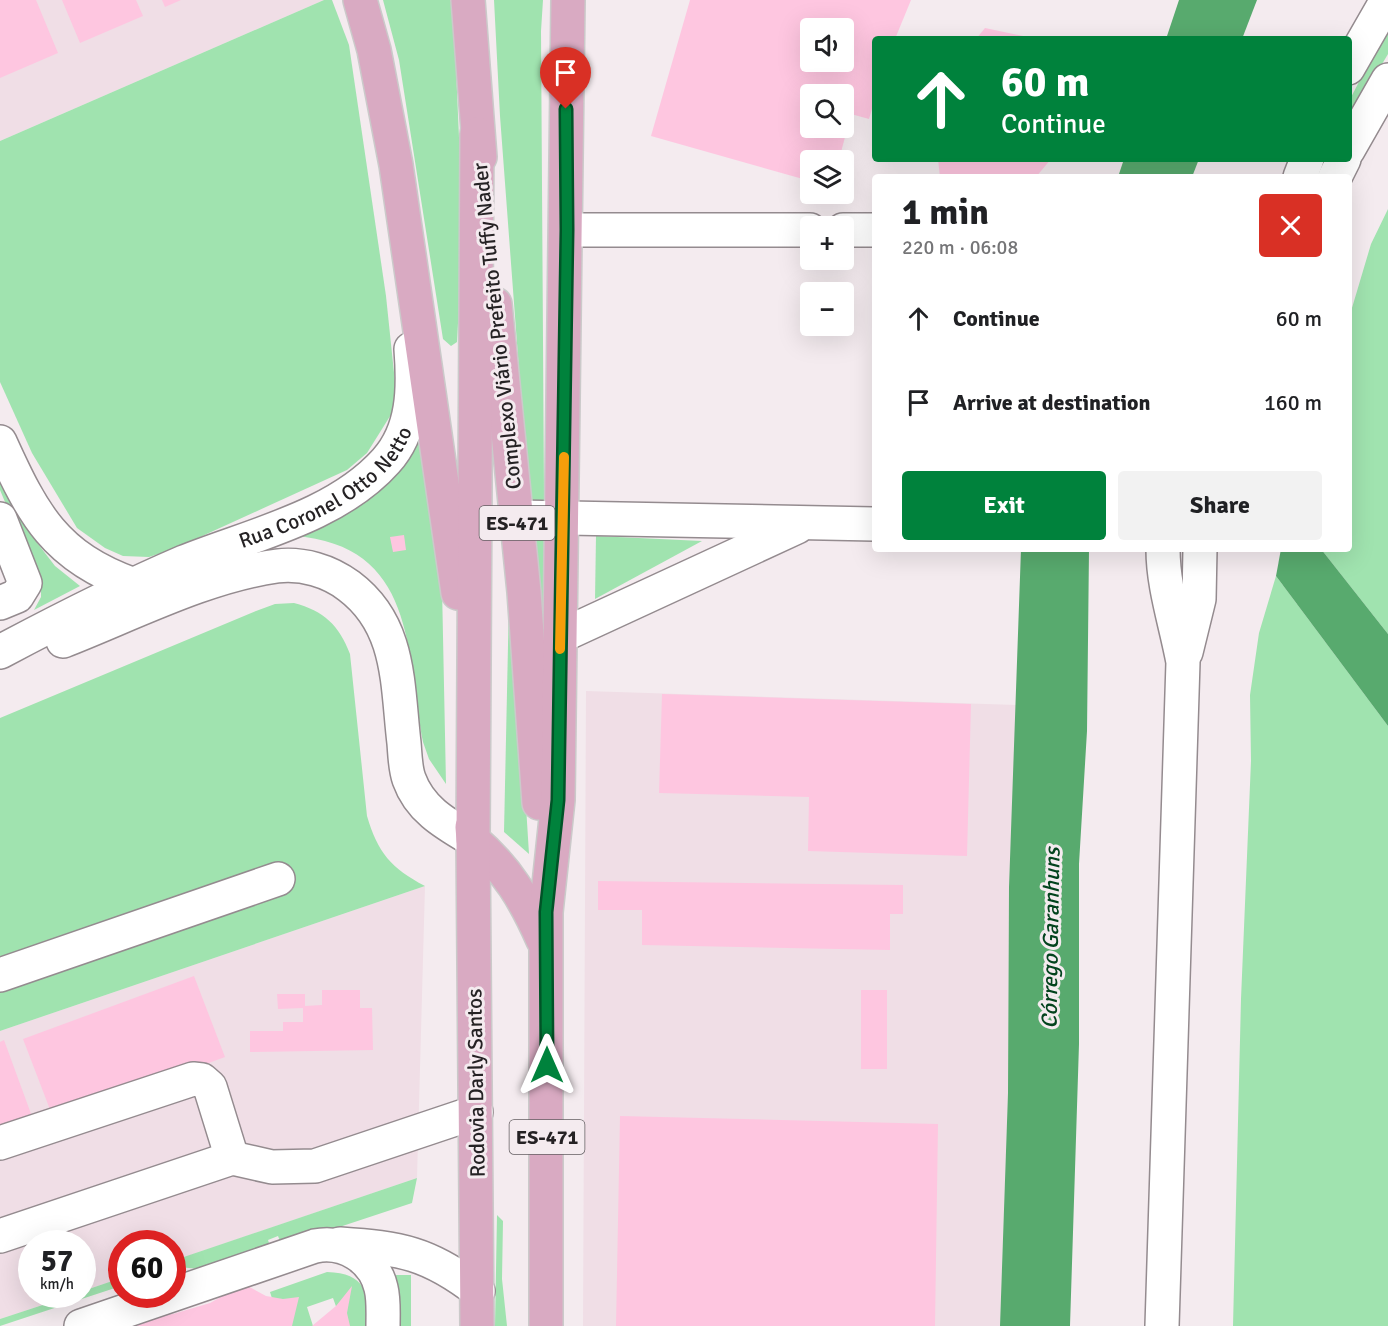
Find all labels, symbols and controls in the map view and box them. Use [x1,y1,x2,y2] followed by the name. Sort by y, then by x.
[800,18,854,336] map controls
[800,18,854,72] button: sound
[540,47,591,109] pin
[549,56,582,89] icon: arrive
[1001,57,1090,108] text: 60 m
[902,60,980,138] icon: ahead
[800,84,854,138] button: search
[1001,108,1106,141] text: Continue
[800,150,854,204] button: layers
[467,161,527,491] street label: Complexo Viário Prefeito Tuffy Nader
[902,190,989,235] text: 1 min
[1259,194,1322,257] button: close
[800,216,854,270] button: +
[902,235,1018,260] text: 220 m · 06:08
[800,282,854,336] button: −
[902,302,935,335] icon: ahead
[953,305,1040,332] text: Continue
[1276,305,1322,332] text: 60 m
[902,386,935,419] icon: arrive
[953,389,1150,416] text: Arrive at destination
[1264,389,1322,416] text: 160 m
[235,423,418,554] street label: Rua Coronel Otto Netto
[902,471,1106,540] button: Exit
[1118,471,1322,540] button: Share
[480,506,554,540] road number: ES-471
[1035,845,1066,1029] water label: Córrego Garanhuns
[461,989,491,1177] street label: Rodovia Darly Santos
[515,1033,579,1097] position arrow
[510,1120,584,1154] road number: ES-471
[108,1230,186,1308] speed limit sign: 60
[41,1243,73,1280] text: 57
[40,1275,74,1293] text: km/h

